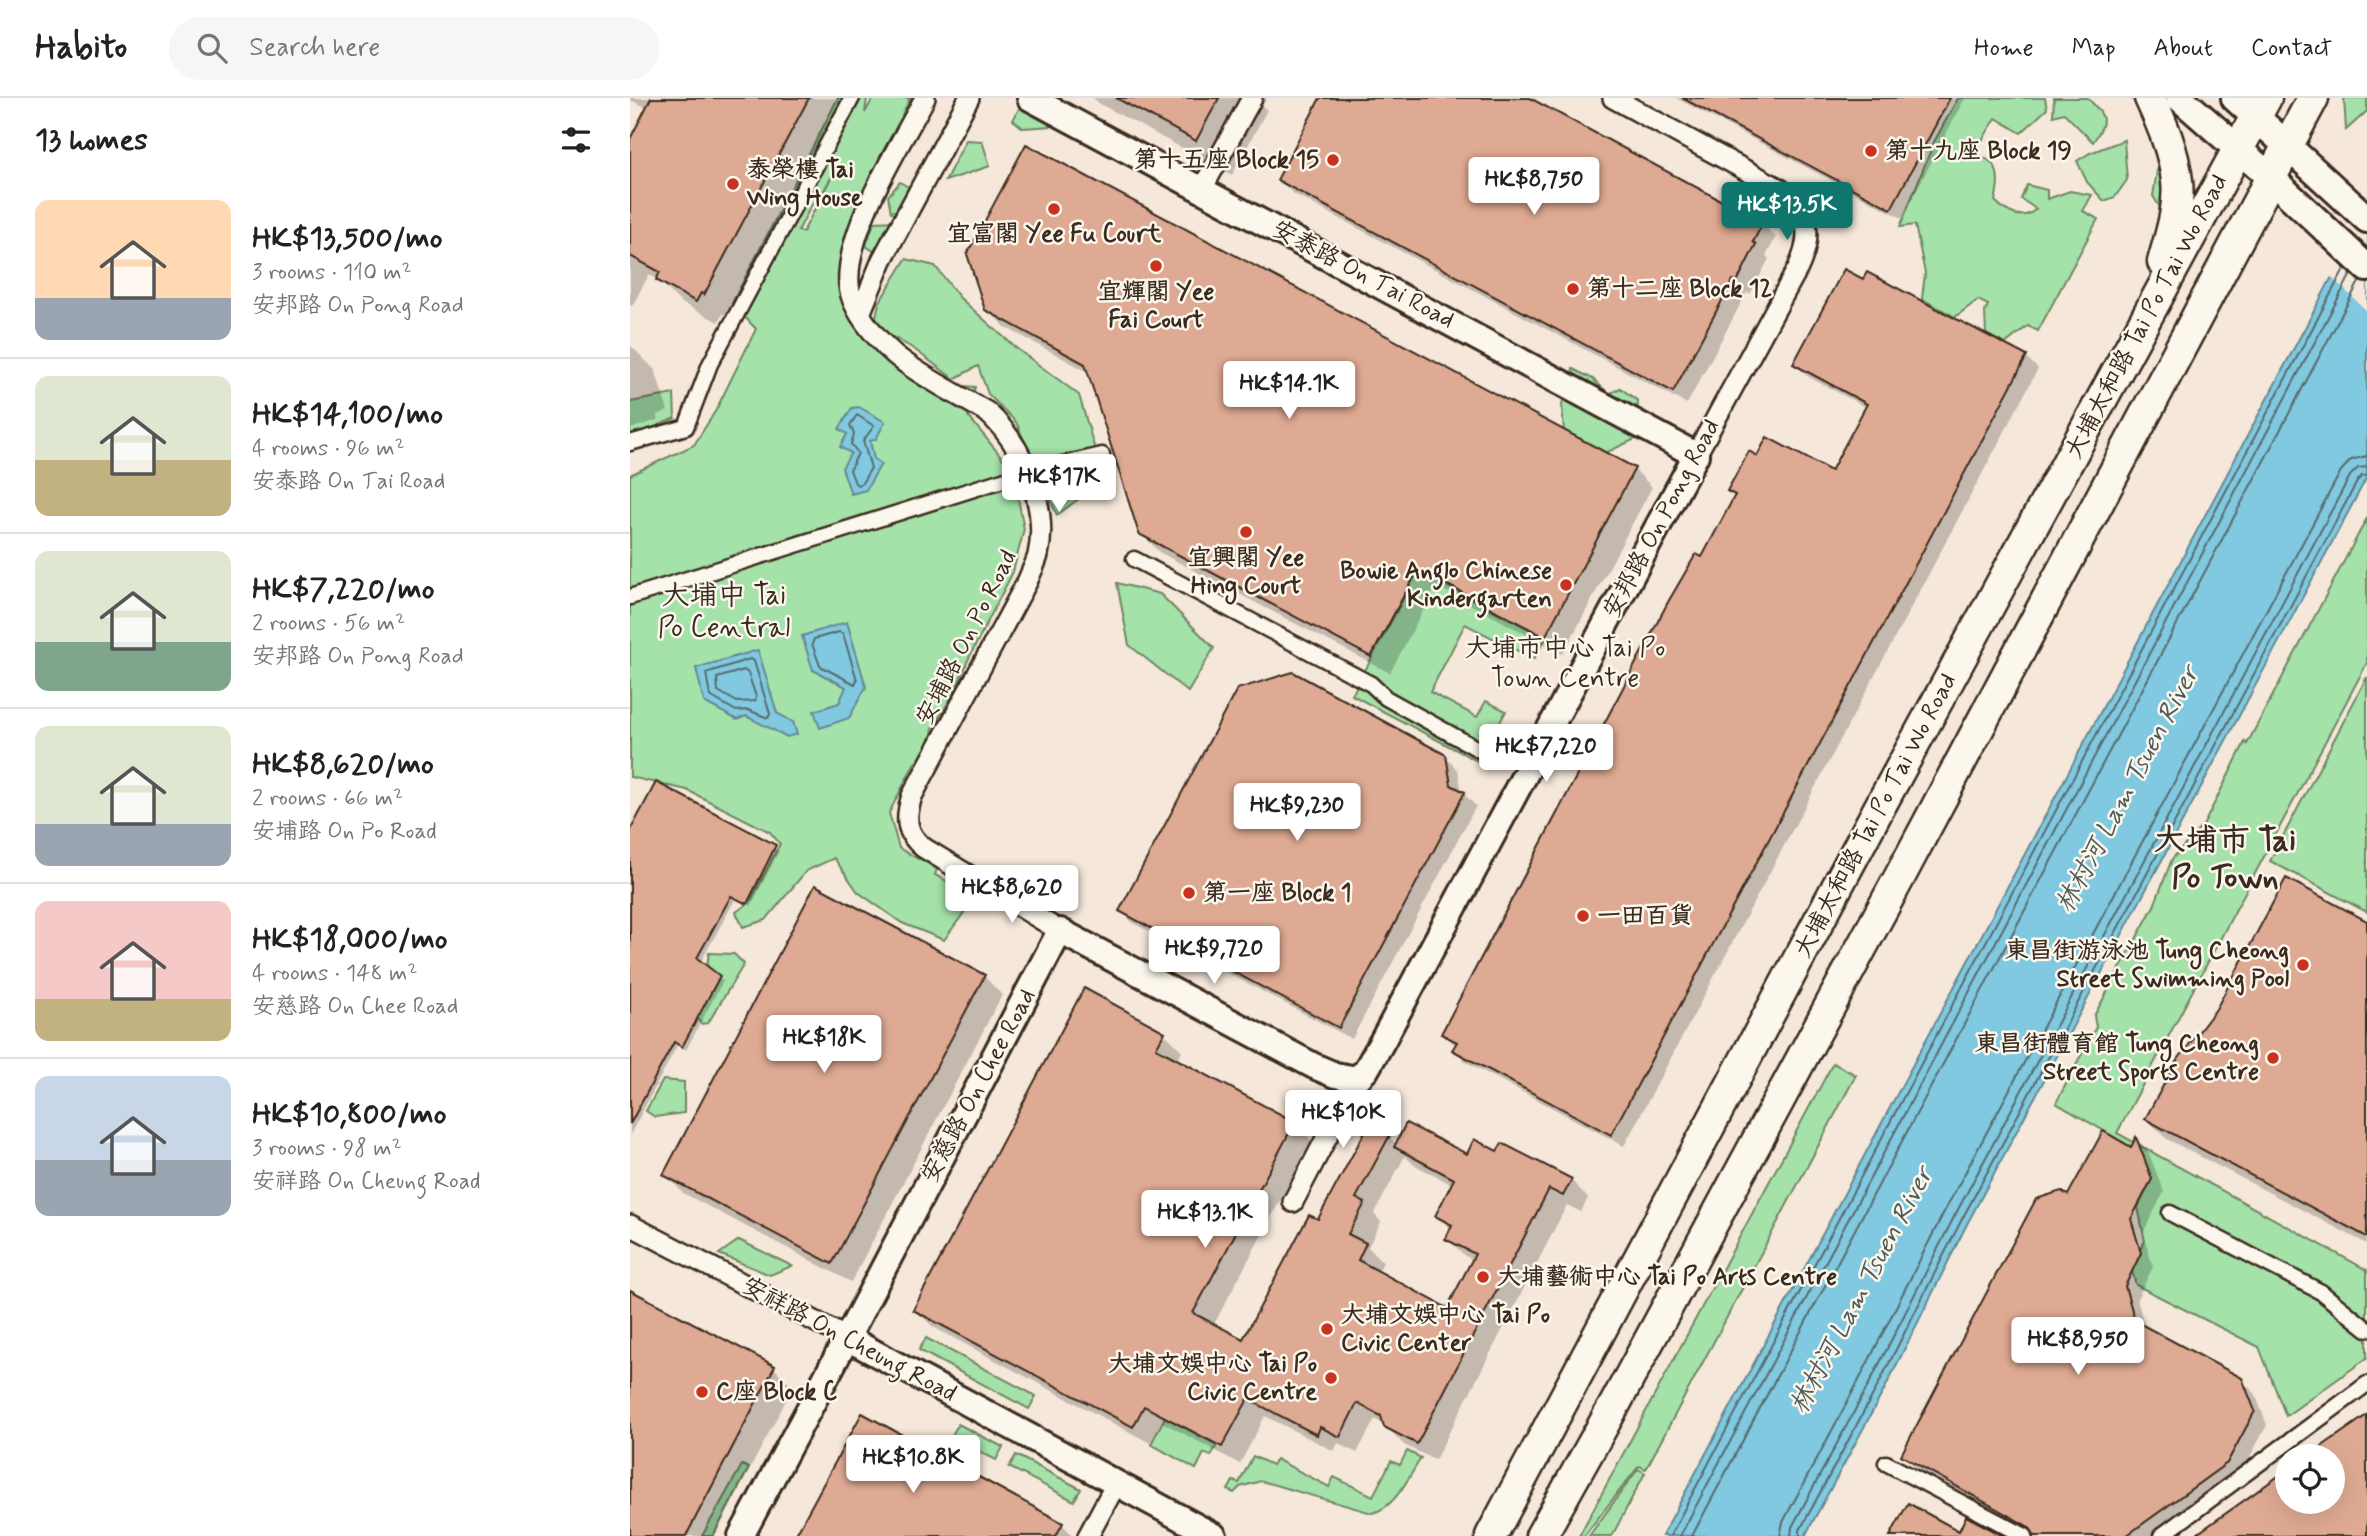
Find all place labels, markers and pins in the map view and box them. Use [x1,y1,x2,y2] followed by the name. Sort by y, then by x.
[1885,136,2072,167] place label: 第十九座 Block 19
[1863,143,1879,159] marker: 第十九座 Block 19
[1134,145,1319,176] place label: 第十五座 Block 15
[1325,152,1341,168] marker: 第十五座 Block 15
[746,155,863,217] place label: 泰榮樓 Tai Wing House
[1462,158,1606,217] pin: HK$8,750
[725,176,741,192] marker: 泰榮樓 Tai Wing House
[1715,183,1859,242] pin: HK$13.5K
[1046,201,1062,217] marker: 宜富閣 Yee Fu Court
[947,219,1162,250] place label: 宜富閣 Yee Fu Court
[1148,258,1164,274] marker: 宜輝閣 Yee Fai Court
[1587,274,1772,305] place label: 第十二座 Block 12
[1098,277,1214,336] place label: 宜輝閣 Yee Fai Court
[1565,281,1581,297] marker: 第十二座 Block 12
[1217,362,1361,421] pin: HK$14.1K
[1002,454,1116,514] pin: HK$17K
[1238,524,1254,540] marker: 宜興閣 Yee Hing Court
[1188,543,1304,605] place label: 宜興閣 Yee Hing Court
[1340,556,1552,618] place label: Bowie Anglo Chinese Kindergarten
[1558,577,1574,593] marker: Bowie Anglo Chinese Kindergarten
[1474,724,1618,784] pin: HK$7,220
[1225,784,1369,843] pin: HK$9,230
[940,866,1084,925] pin: HK$8,620
[1203,878,1352,909] place label: 第一座 Block 1
[1181,885,1197,901] marker: 第一座 Block 1
[1597,901,1693,932] place label: 一田百貨
[1575,908,1591,924] marker: 一田百貨
[1142,926,1286,986] pin: HK$9,720
[2005,936,2289,996] place label: 東昌街游泳池 Tung Cheong Street Swimming Pool
[2295,957,2311,973] marker: 東昌街游泳池 Tung Cheong Street Swimming Pool
[767,1016,881,1075] pin: HK$18K
[1975,1029,2259,1088] place label: 東昌街體育館 Tung Cheong Street Sports Centre
[2265,1050,2281,1066] marker: 東昌街體育館 Tung Cheong Street Sports Centre
[1286,1090,1400,1150] pin: HK$10K
[1133,1190,1277,1250] pin: HK$13.1K
[1497,1262,1837,1293] place label: 大埔藝術中心 Tai Po Arts Centre
[1475,1269,1491,1285] marker: 大埔藝術中心 Tai Po Arts Centre
[1341,1300,1550,1359] place label: 大埔文娛中心 Tai Po Civic Center
[2006,1318,2150,1377] pin: HK$8,950
[1319,1321,1335,1337] marker: 大埔文娛中心 Tai Po Civic Center
[1108,1349,1317,1408] place label: 大埔文娛中心 Tai Po Civic Centre
[1323,1370,1339,1386] marker: 大埔文娛中心 Tai Po Civic Centre
[716,1377,837,1408] place label: C座 Block C
[694,1384,710,1400] marker: C座 Block C
[841,1436,985,1495] pin: HK$10.8K

